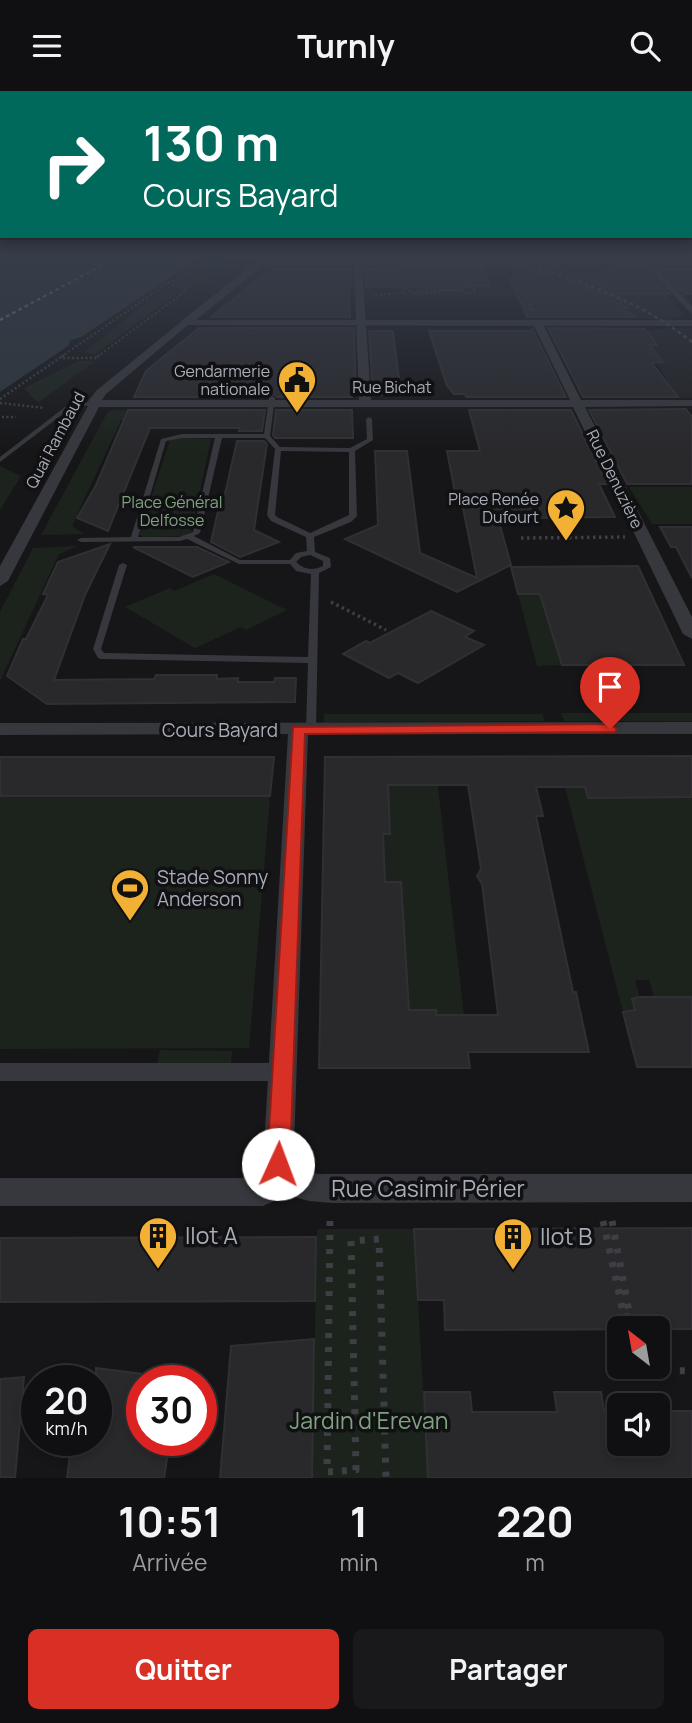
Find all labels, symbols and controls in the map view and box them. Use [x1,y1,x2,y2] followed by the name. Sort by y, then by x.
[297,24,395,68] text: Turnly
[28,27,66,65] icon: menu
[626,27,664,65] icon: search
[143,109,279,176] text: 130 m
[28,119,119,210] icon: right
[143,173,339,217] text: Cours Bayard
[276,359,318,414] public building icon: Gendarmerie nationale
[174,360,270,400] place label: Gendarmerie nationale
[352,376,432,398] street label: Rue Bichat
[20,388,90,492] street label: Quai Rambaud
[582,426,648,532] street label: Rue Denuzière
[545,487,587,542] place icon: Place Renée Dufourt
[448,488,539,528] place label: Place Renée Dufourt
[122,491,222,531] park label: Place Général Delfosse
[580,657,640,729] pin
[591,668,629,706] icon: arrive
[162,717,278,743] street label: Cours Bayard
[157,864,268,912] place label: Stade Sonny Anderson
[109,867,151,922] sports icon: Stade Sonny Anderson
[241,1127,315,1201] position arrow
[331,1172,525,1204] street label: Rue Casimir Périer
[137,1215,179,1270] building icon: Ilot A
[492,1216,534,1271] building icon: Ilot B
[185,1219,238,1251] place label: Ilot A
[540,1220,592,1252] place label: Ilot B
[607,1316,670,1379] north arrow
[607,1316,670,1456] map controls
[126,1365,217,1456] speed limit sign: 30
[45,1377,88,1425] text: 20
[607,1393,670,1456] button: sound
[290,1404,448,1436] park label: Jardin d'Erevan
[46,1416,87,1440] text: km/h
[118,1492,222,1550] text: 10:51
[350,1492,368,1550] text: 1
[496,1492,574,1550] text: 220
[132,1546,207,1578] text: Arrivée
[340,1546,378,1578] text: min
[525,1546,545,1578] text: m
[28,1629,339,1709] button: Quitter
[353,1629,664,1709] button: Partager

